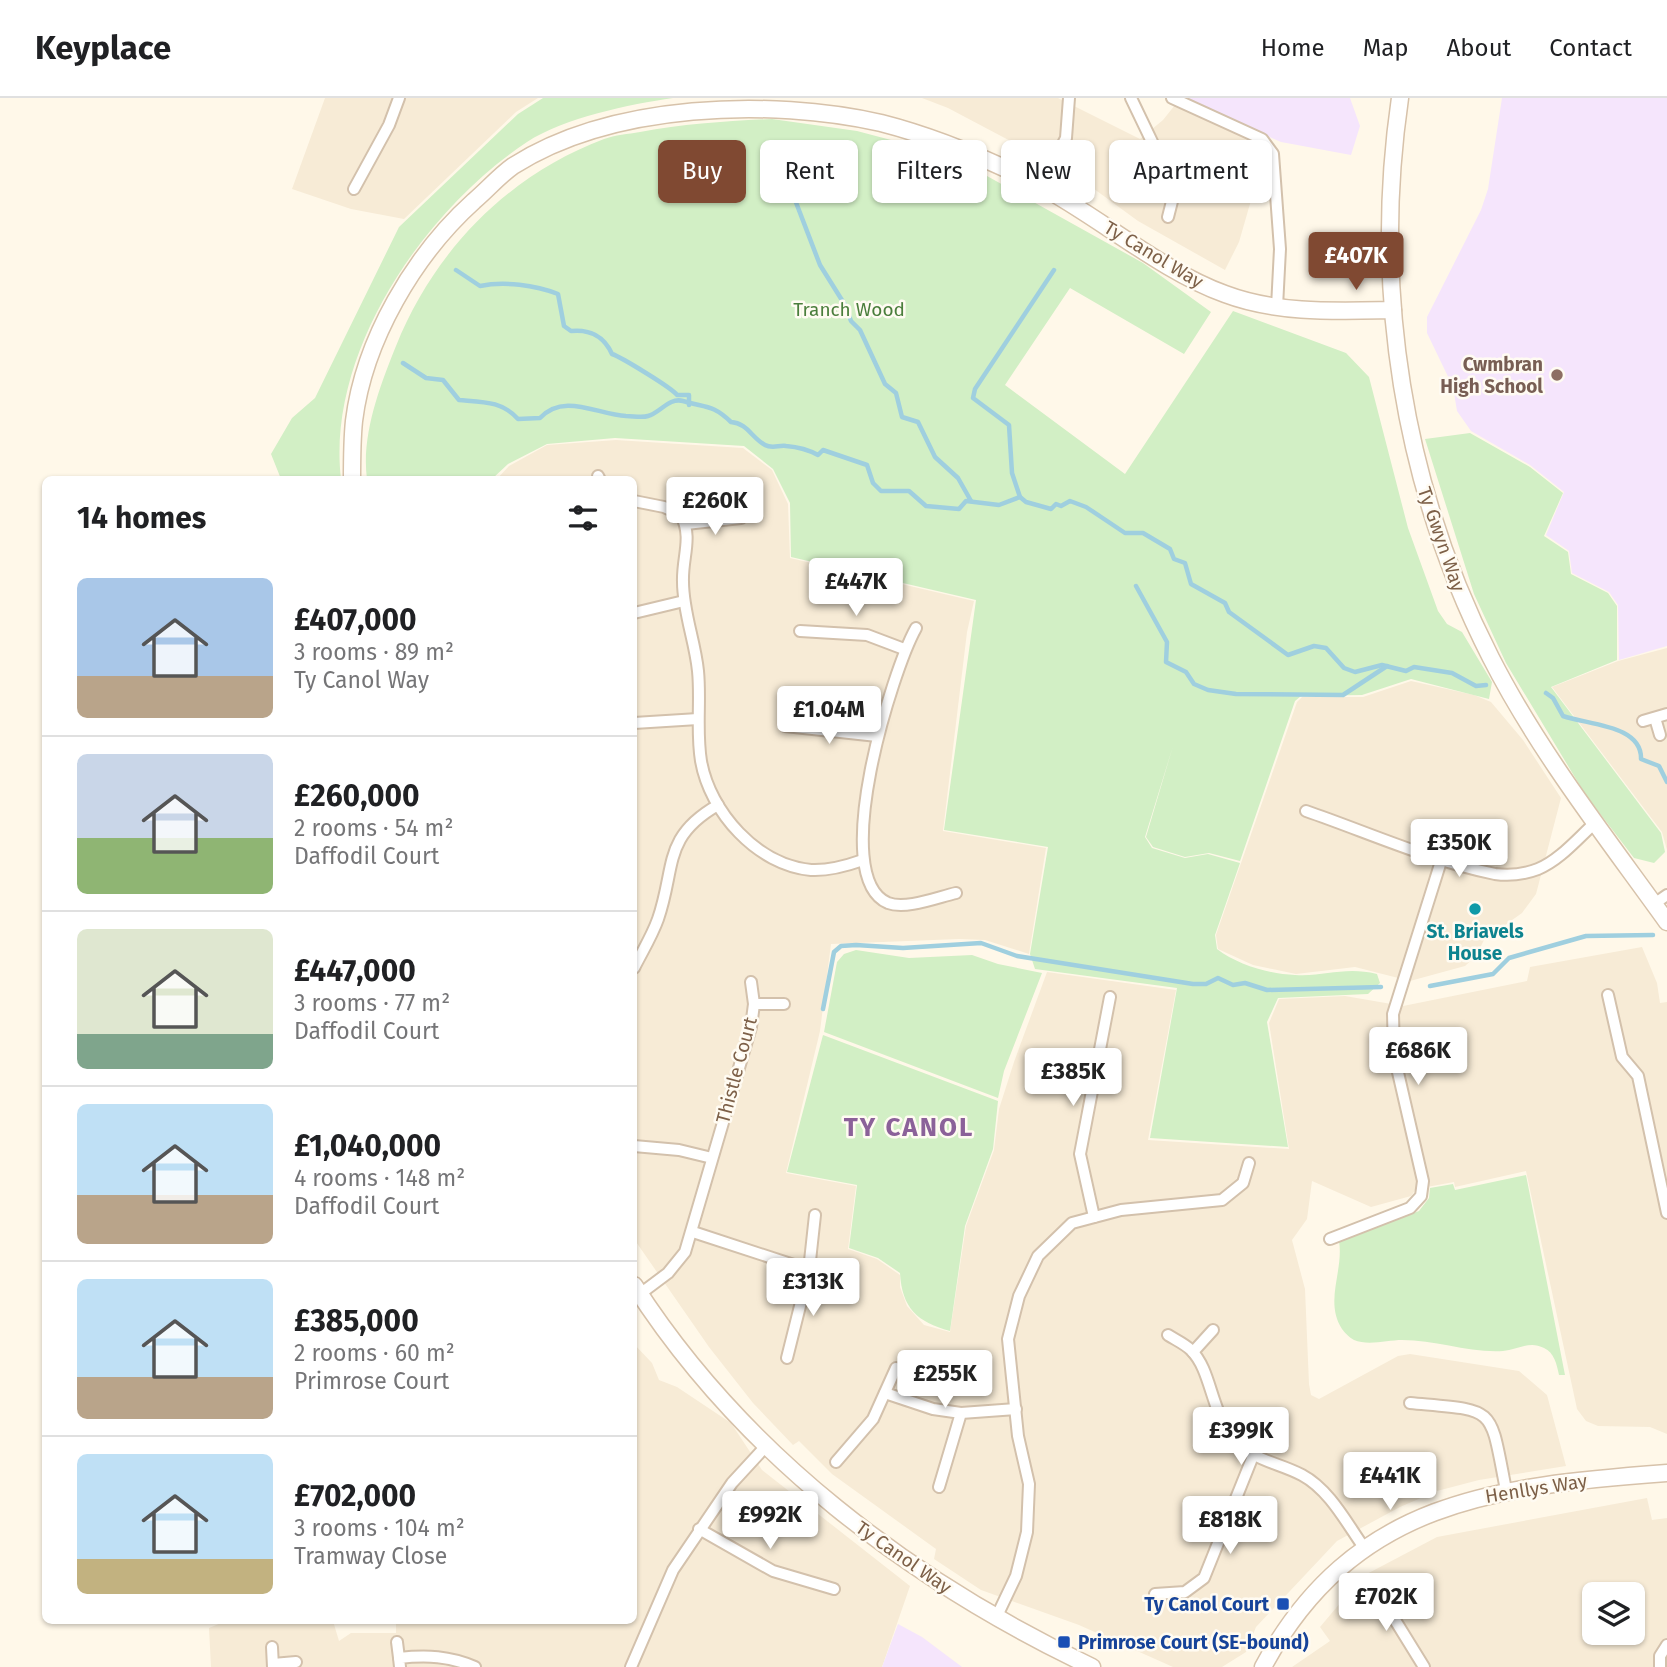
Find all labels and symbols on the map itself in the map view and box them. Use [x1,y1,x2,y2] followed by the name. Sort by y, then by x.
[1100,216,1208,293] street label: Ty Canol Way
[1307,232,1405,292] pin: £407K
[793,298,905,321] park label: Tranch Wood
[1440,353,1543,398] place label: Cwmbran High School
[1549,367,1565,383] marker: Cwmbran High School
[666,478,764,537] pin: £260K
[1413,484,1470,595] street label: Ty Gwyn Way
[807,559,905,618] pin: £447K
[772,686,886,746] pin: £1.04M
[1410,820,1508,879] pin: £350K
[1467,901,1483,917] marker: St. Briavels House
[1426,920,1524,965] place label: St. Briavels House
[711,1014,762,1126] street label: Thistle Court
[1369,1028,1467,1087] pin: £686K
[1024,1048,1122,1108] pin: £385K
[844,1112,974,1143] district label: TY CANOL
[764,1258,862,1318] pin: £313K
[896,1350,994,1410] pin: £255K
[1192,1408,1290,1467] pin: £399K
[1341,1452,1439,1512] pin: £441K
[1483,1469,1589,1508] street label: Henllys Way
[721,1492,819,1551] pin: £992K
[1181,1496,1279,1556] pin: £818K
[851,1516,957,1599] street label: Ty Canol Way
[1337,1574,1435,1633] pin: £702K
[1144,1593,1270,1616] place label: Ty Canol Court
[1275,1596,1291,1612] marker: Ty Canol Court
[1078,1631,1309,1654] place label: Primrose Court (SE-bound)
[1056,1634,1072,1650] marker: Primrose Court (SE-bound)

